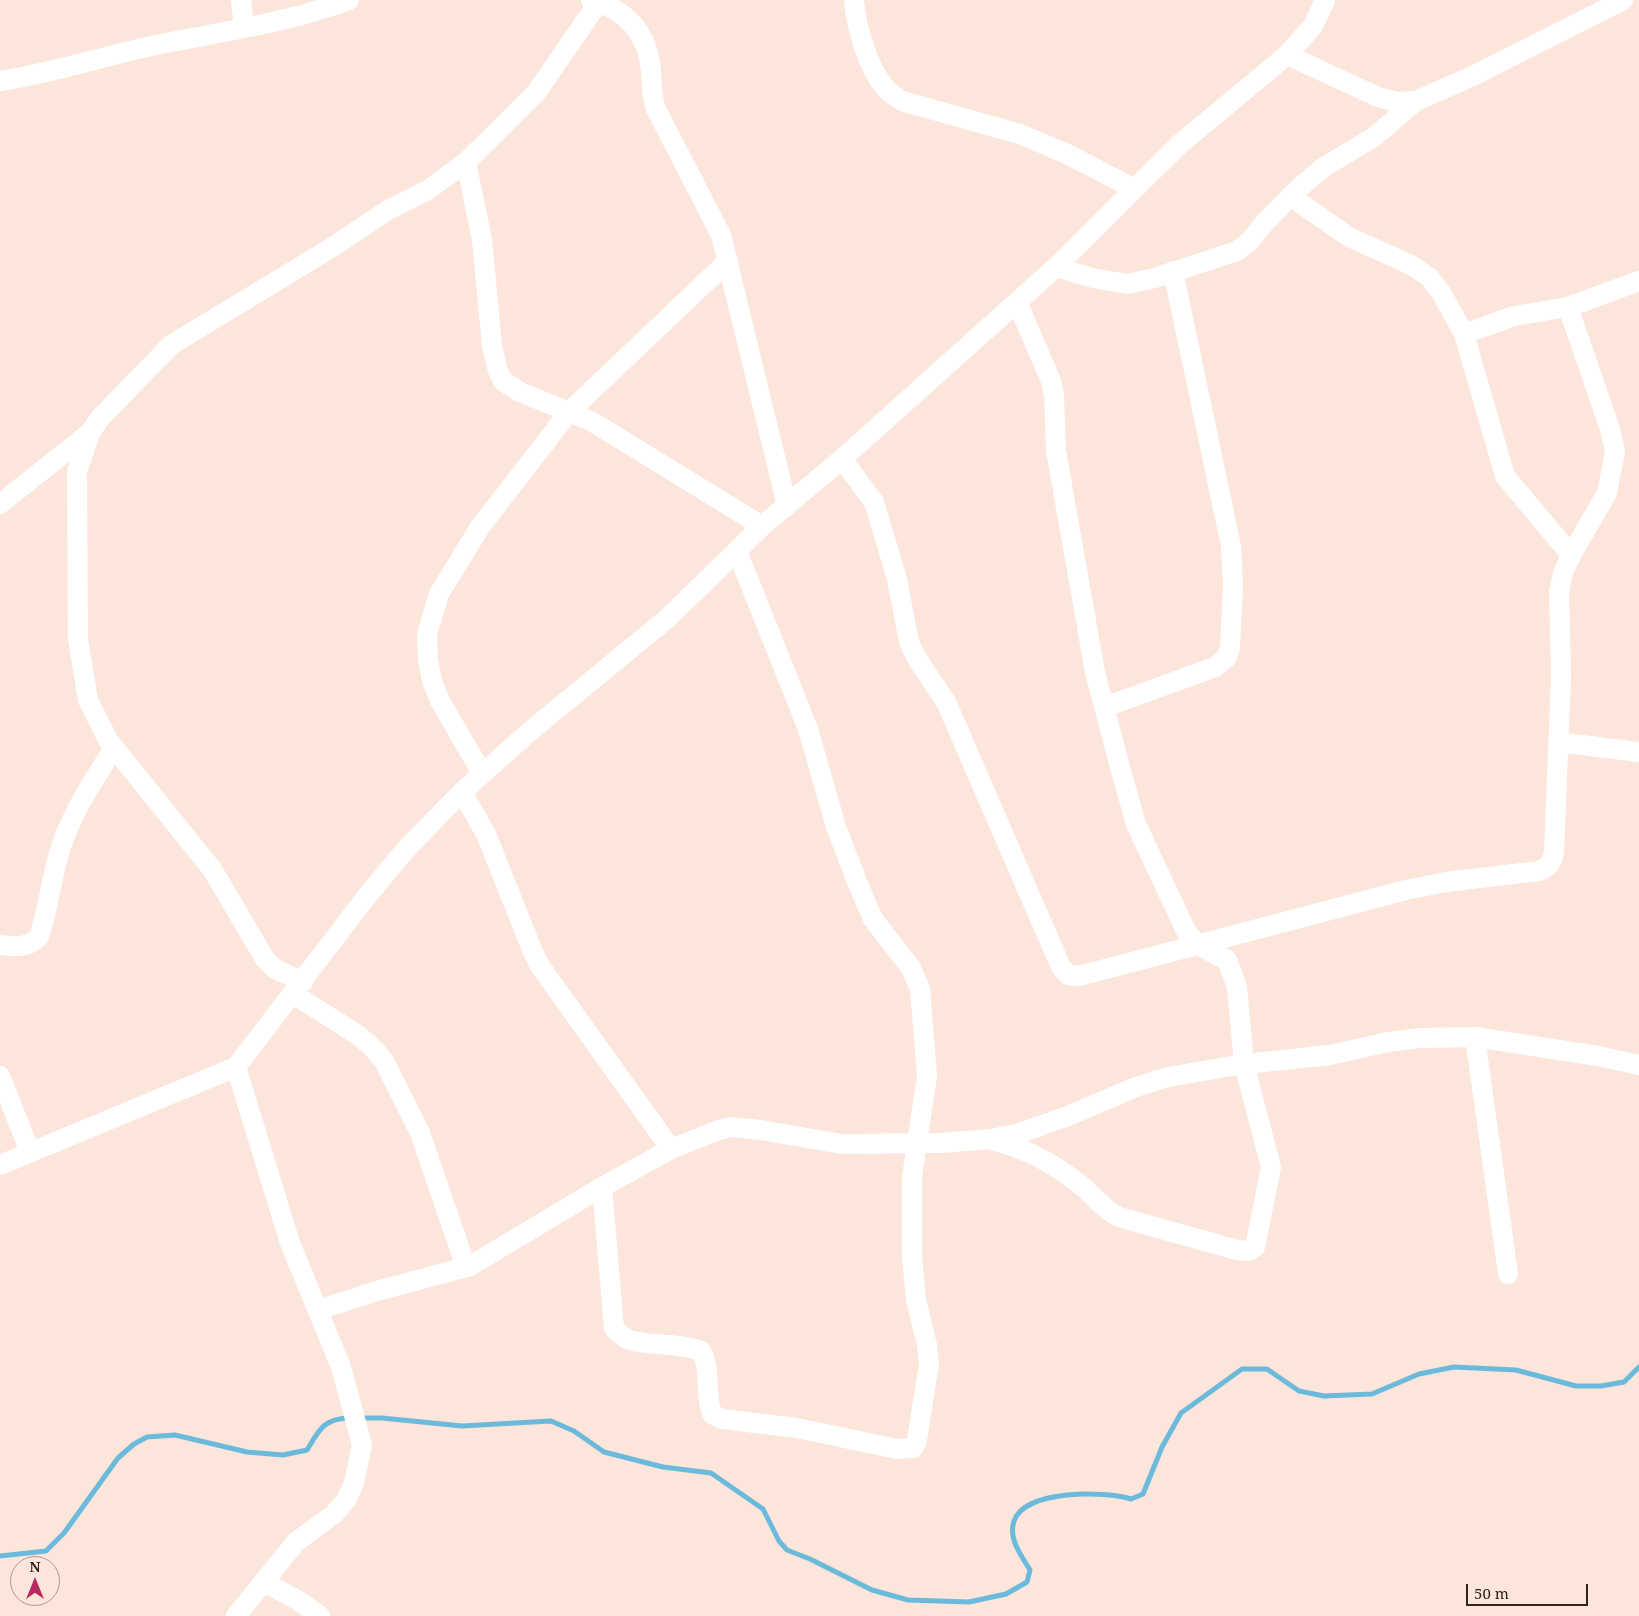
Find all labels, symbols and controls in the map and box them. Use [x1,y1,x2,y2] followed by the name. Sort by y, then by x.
[10,1556,60,1606] north arrow
[29,1557,41,1576] text: N
[1469,1574,1592,1606] scale bar
[1474,1583,1509,1603] text: 50 m

